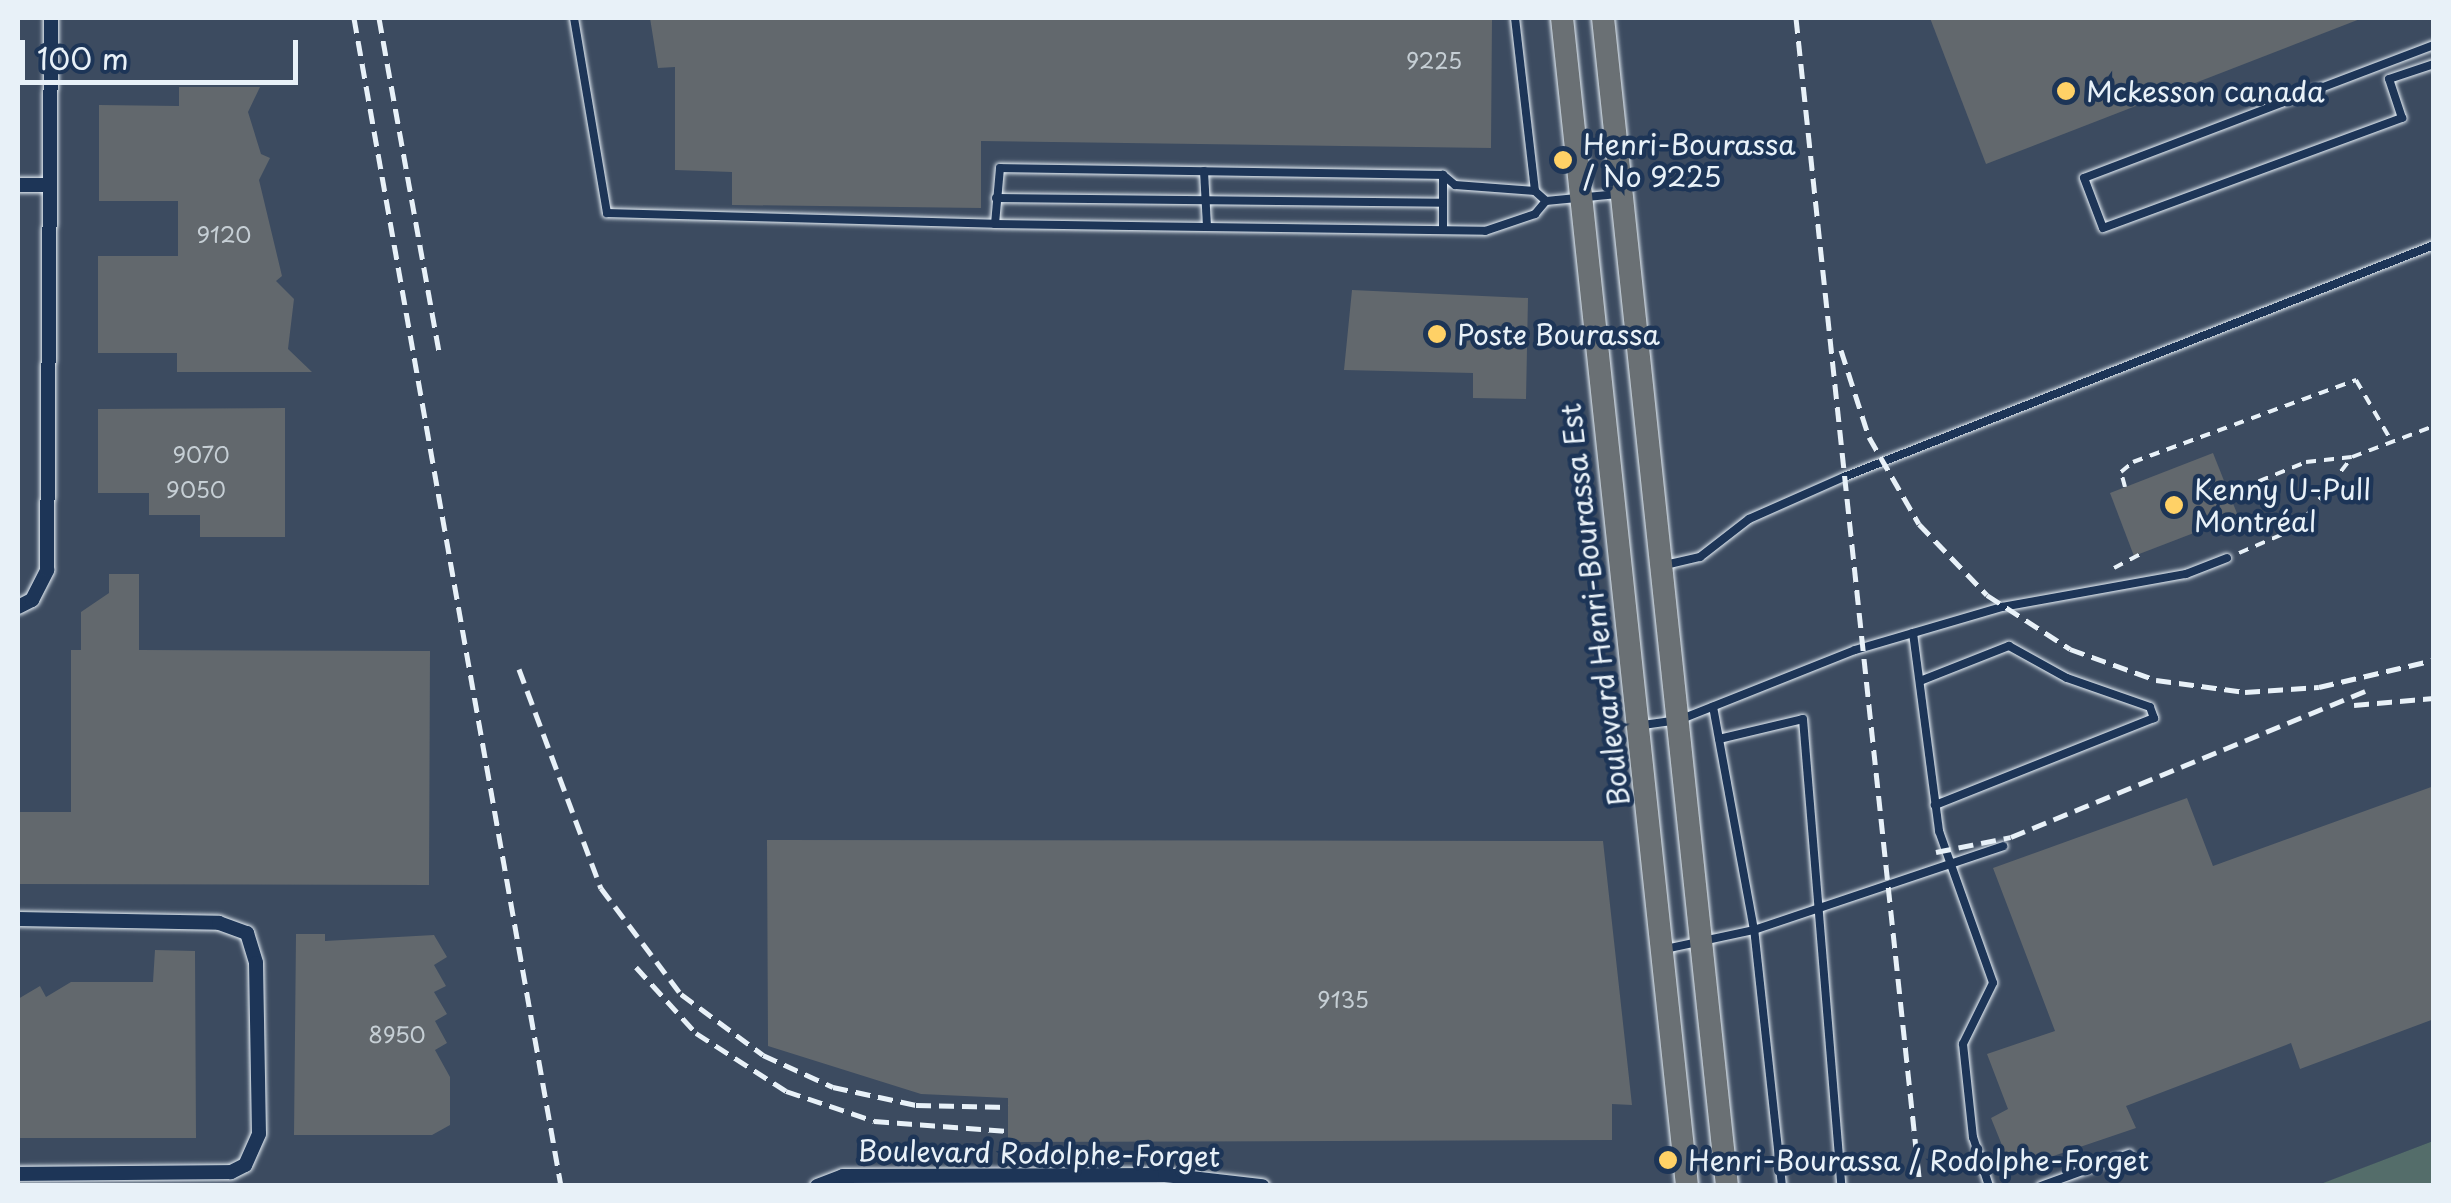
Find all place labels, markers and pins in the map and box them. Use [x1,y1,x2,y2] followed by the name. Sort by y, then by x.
[2086,74,2325,108] place label: Mckesson canada
[2055,80,2077,102] marker: Mckesson canada
[1583,127,1796,193] place label: Henri-Bourassa / No 9225
[1552,149,1574,171] marker: Henri-Bourassa / No 9225
[1457,317,1662,351] place label: Poste Bourassa
[1426,323,1448,345] marker: Poste Bourassa
[2194,472,2371,538] place label: Kenny U-Pull Montréal
[2163,494,2185,516] marker: Kenny U-Pull Montréal
[1688,1143,2151,1177] place label: Henri-Bourassa / Rodolphe-Forget
[1657,1149,1679,1171] marker: Henri-Bourassa / Rodolphe-Forget

